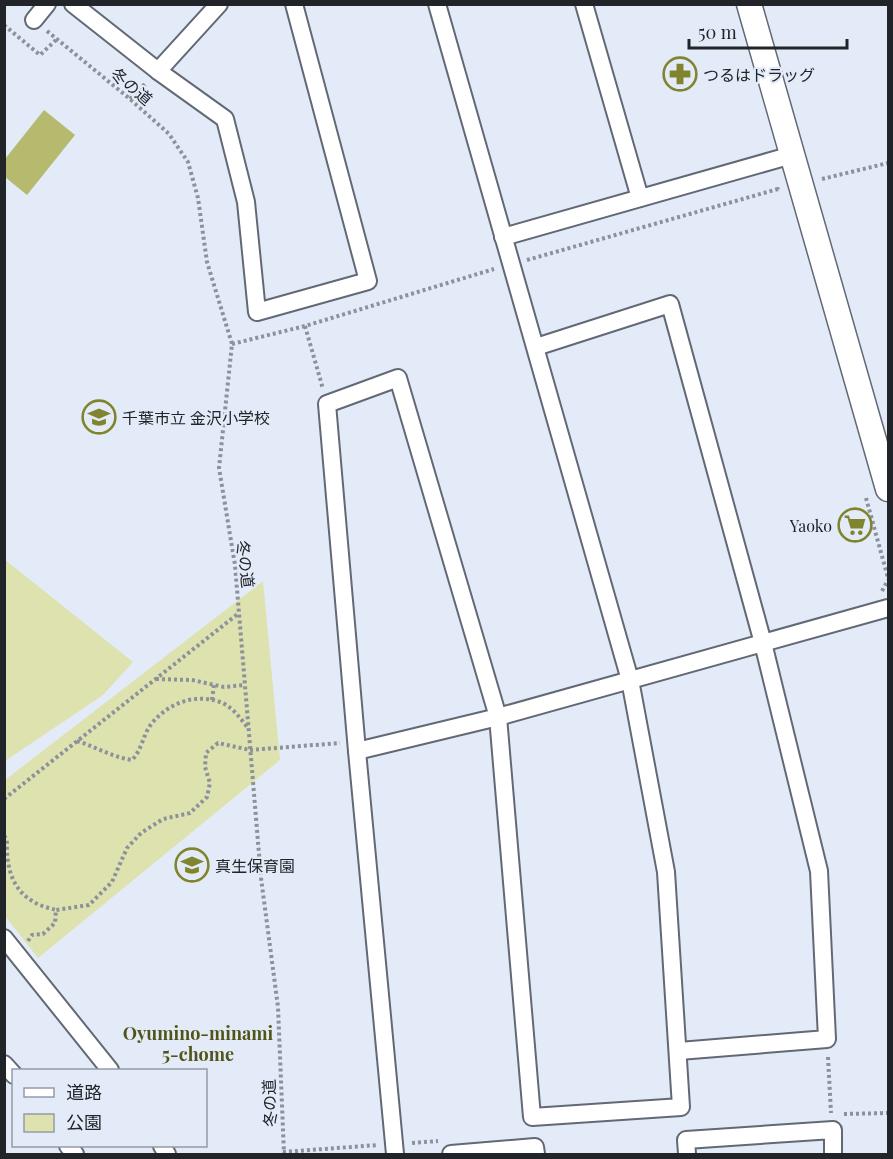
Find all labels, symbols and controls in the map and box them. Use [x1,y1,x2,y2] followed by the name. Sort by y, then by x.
[689,12,846,50] scale bar
[698,20,737,44] text: 50 m
[662,56,698,92] pharmacy icon: つるはドラッグ
[107,63,157,109] street label: 冬の道
[703,64,815,85] place label: つるはドラッグ
[81,399,117,435] school or university icon: 千葉市立 金沢小学校
[122,407,270,428] place label: 千葉市立 金沢小学校
[837,507,873,543] supermarket icon: Yaoko
[789,515,832,536] place label: Yaoko
[233,539,259,589] street label: 冬の道
[174,847,210,883] school or university icon: 真生保育園
[215,855,295,876] place label: 真生保育園
[123,1021,274,1066] district label: Oyumino-minami 5-chome
[12,1069,207,1147] legend
[258,1079,280,1127] street label: 冬の道
[66,1080,102,1104] text: 道路
[66,1110,102,1134] text: 公園

